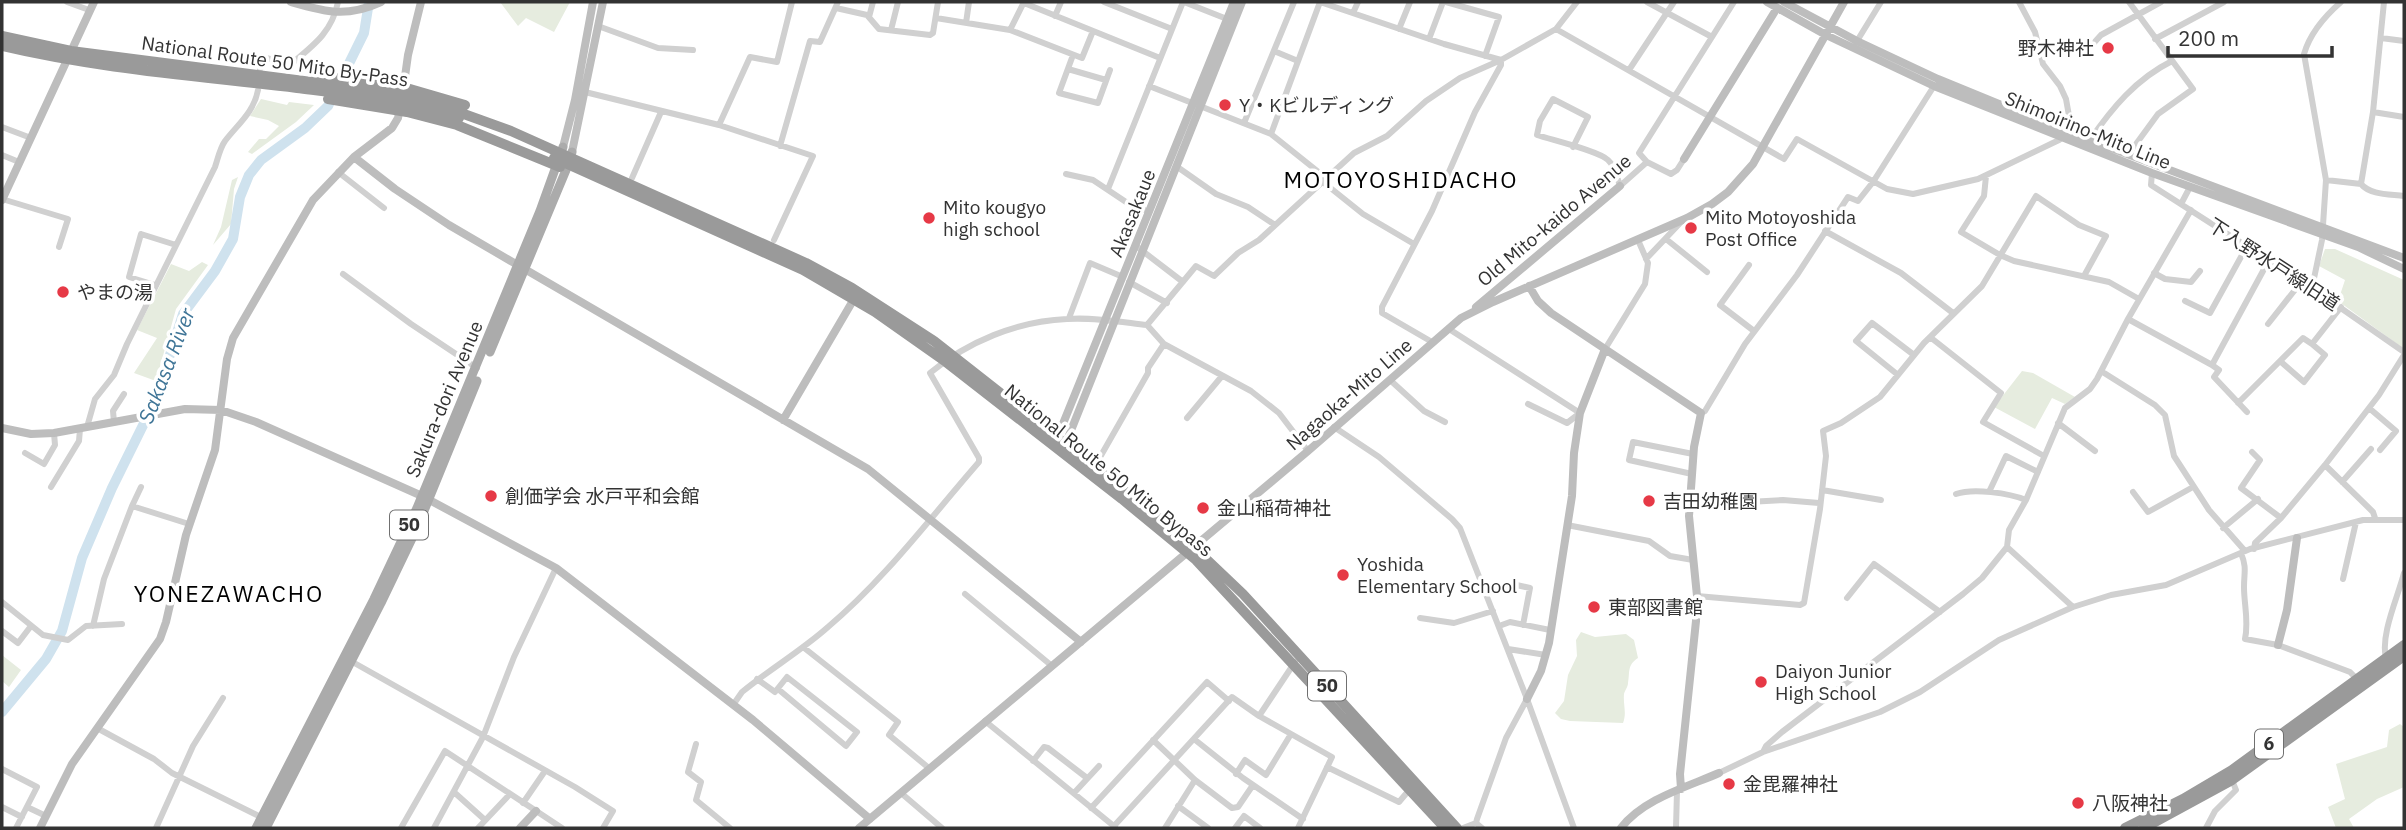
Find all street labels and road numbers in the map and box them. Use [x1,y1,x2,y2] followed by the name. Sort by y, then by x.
[140,30,410,92] street label: National Route 50 Mito By-Pass
[2002,86,2174,174] street label: Shimoirino-Mito Line
[1472,149,1636,291] street label: Old Mito-kaido Avenue
[1103,165,1161,261] street label: Akasakaue
[2204,213,2344,315] street label: 下入野水戸線旧道
[400,317,488,481] street label: Sakura-dori Avenue
[1281,333,1417,455] street label: Nagaoka-Mito Line
[1000,378,1218,562] street label: National Route 50 Mito Bypass
[390,510,428,540] road number: 50
[1308,672,1346,700] road number: 50
[2255,730,2283,758] road number: 6

